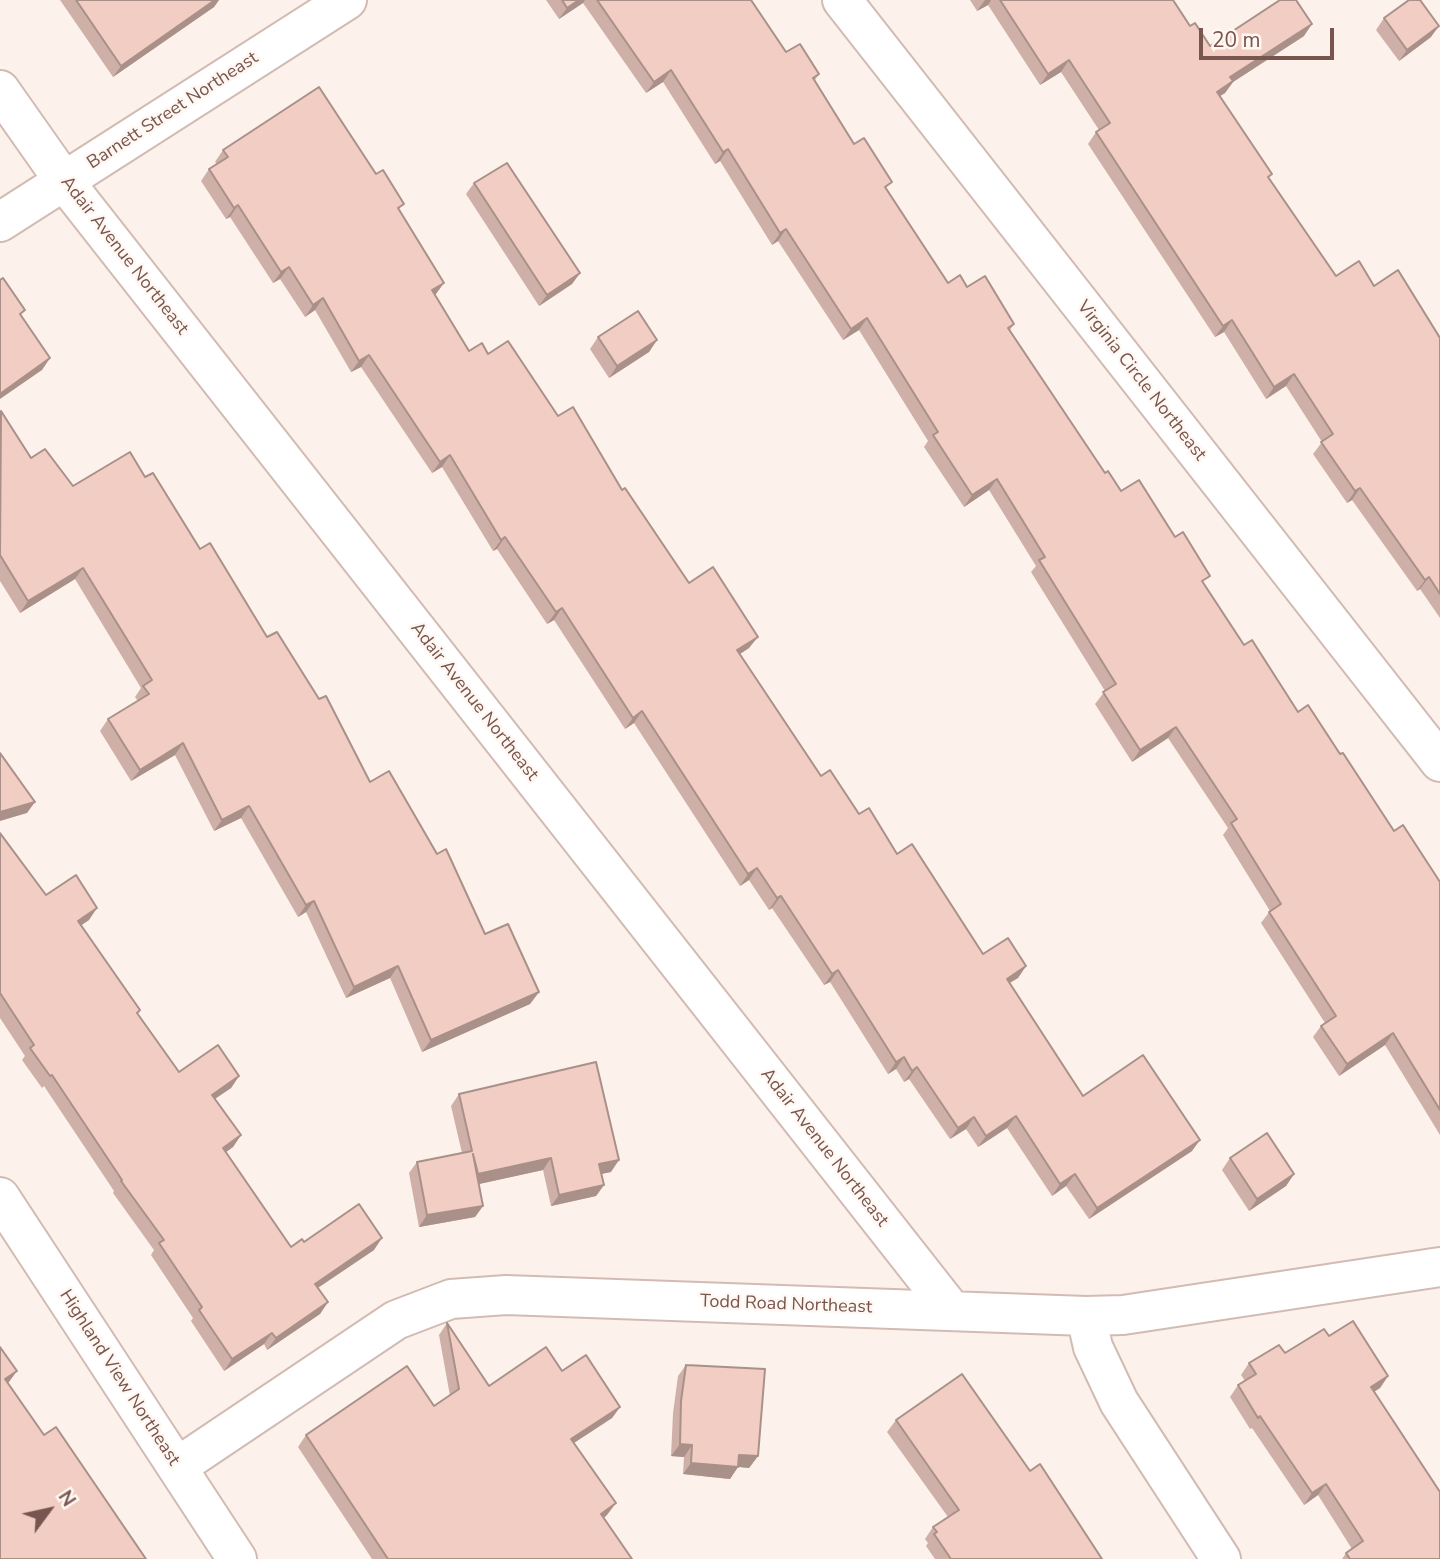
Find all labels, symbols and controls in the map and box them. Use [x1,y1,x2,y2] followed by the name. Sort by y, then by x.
[1202,14,1337,58] scale bar
[1212,26,1261,54] text: 20 m
[83,48,263,174] street label: Barnett Street Northeast
[55,173,193,339] street label: Adair Avenue Northeast
[1072,297,1210,465] street label: Virginia Circle Northeast
[405,619,543,785] street label: Adair Avenue Northeast
[755,1065,893,1231] street label: Adair Avenue Northeast
[54,1286,184,1470] street label: Highland View Northeast
[700,1291,872,1319] street label: Todd Road Northeast
[14,1475,84,1545] north arrow
[52,1486,81,1512] text: N

